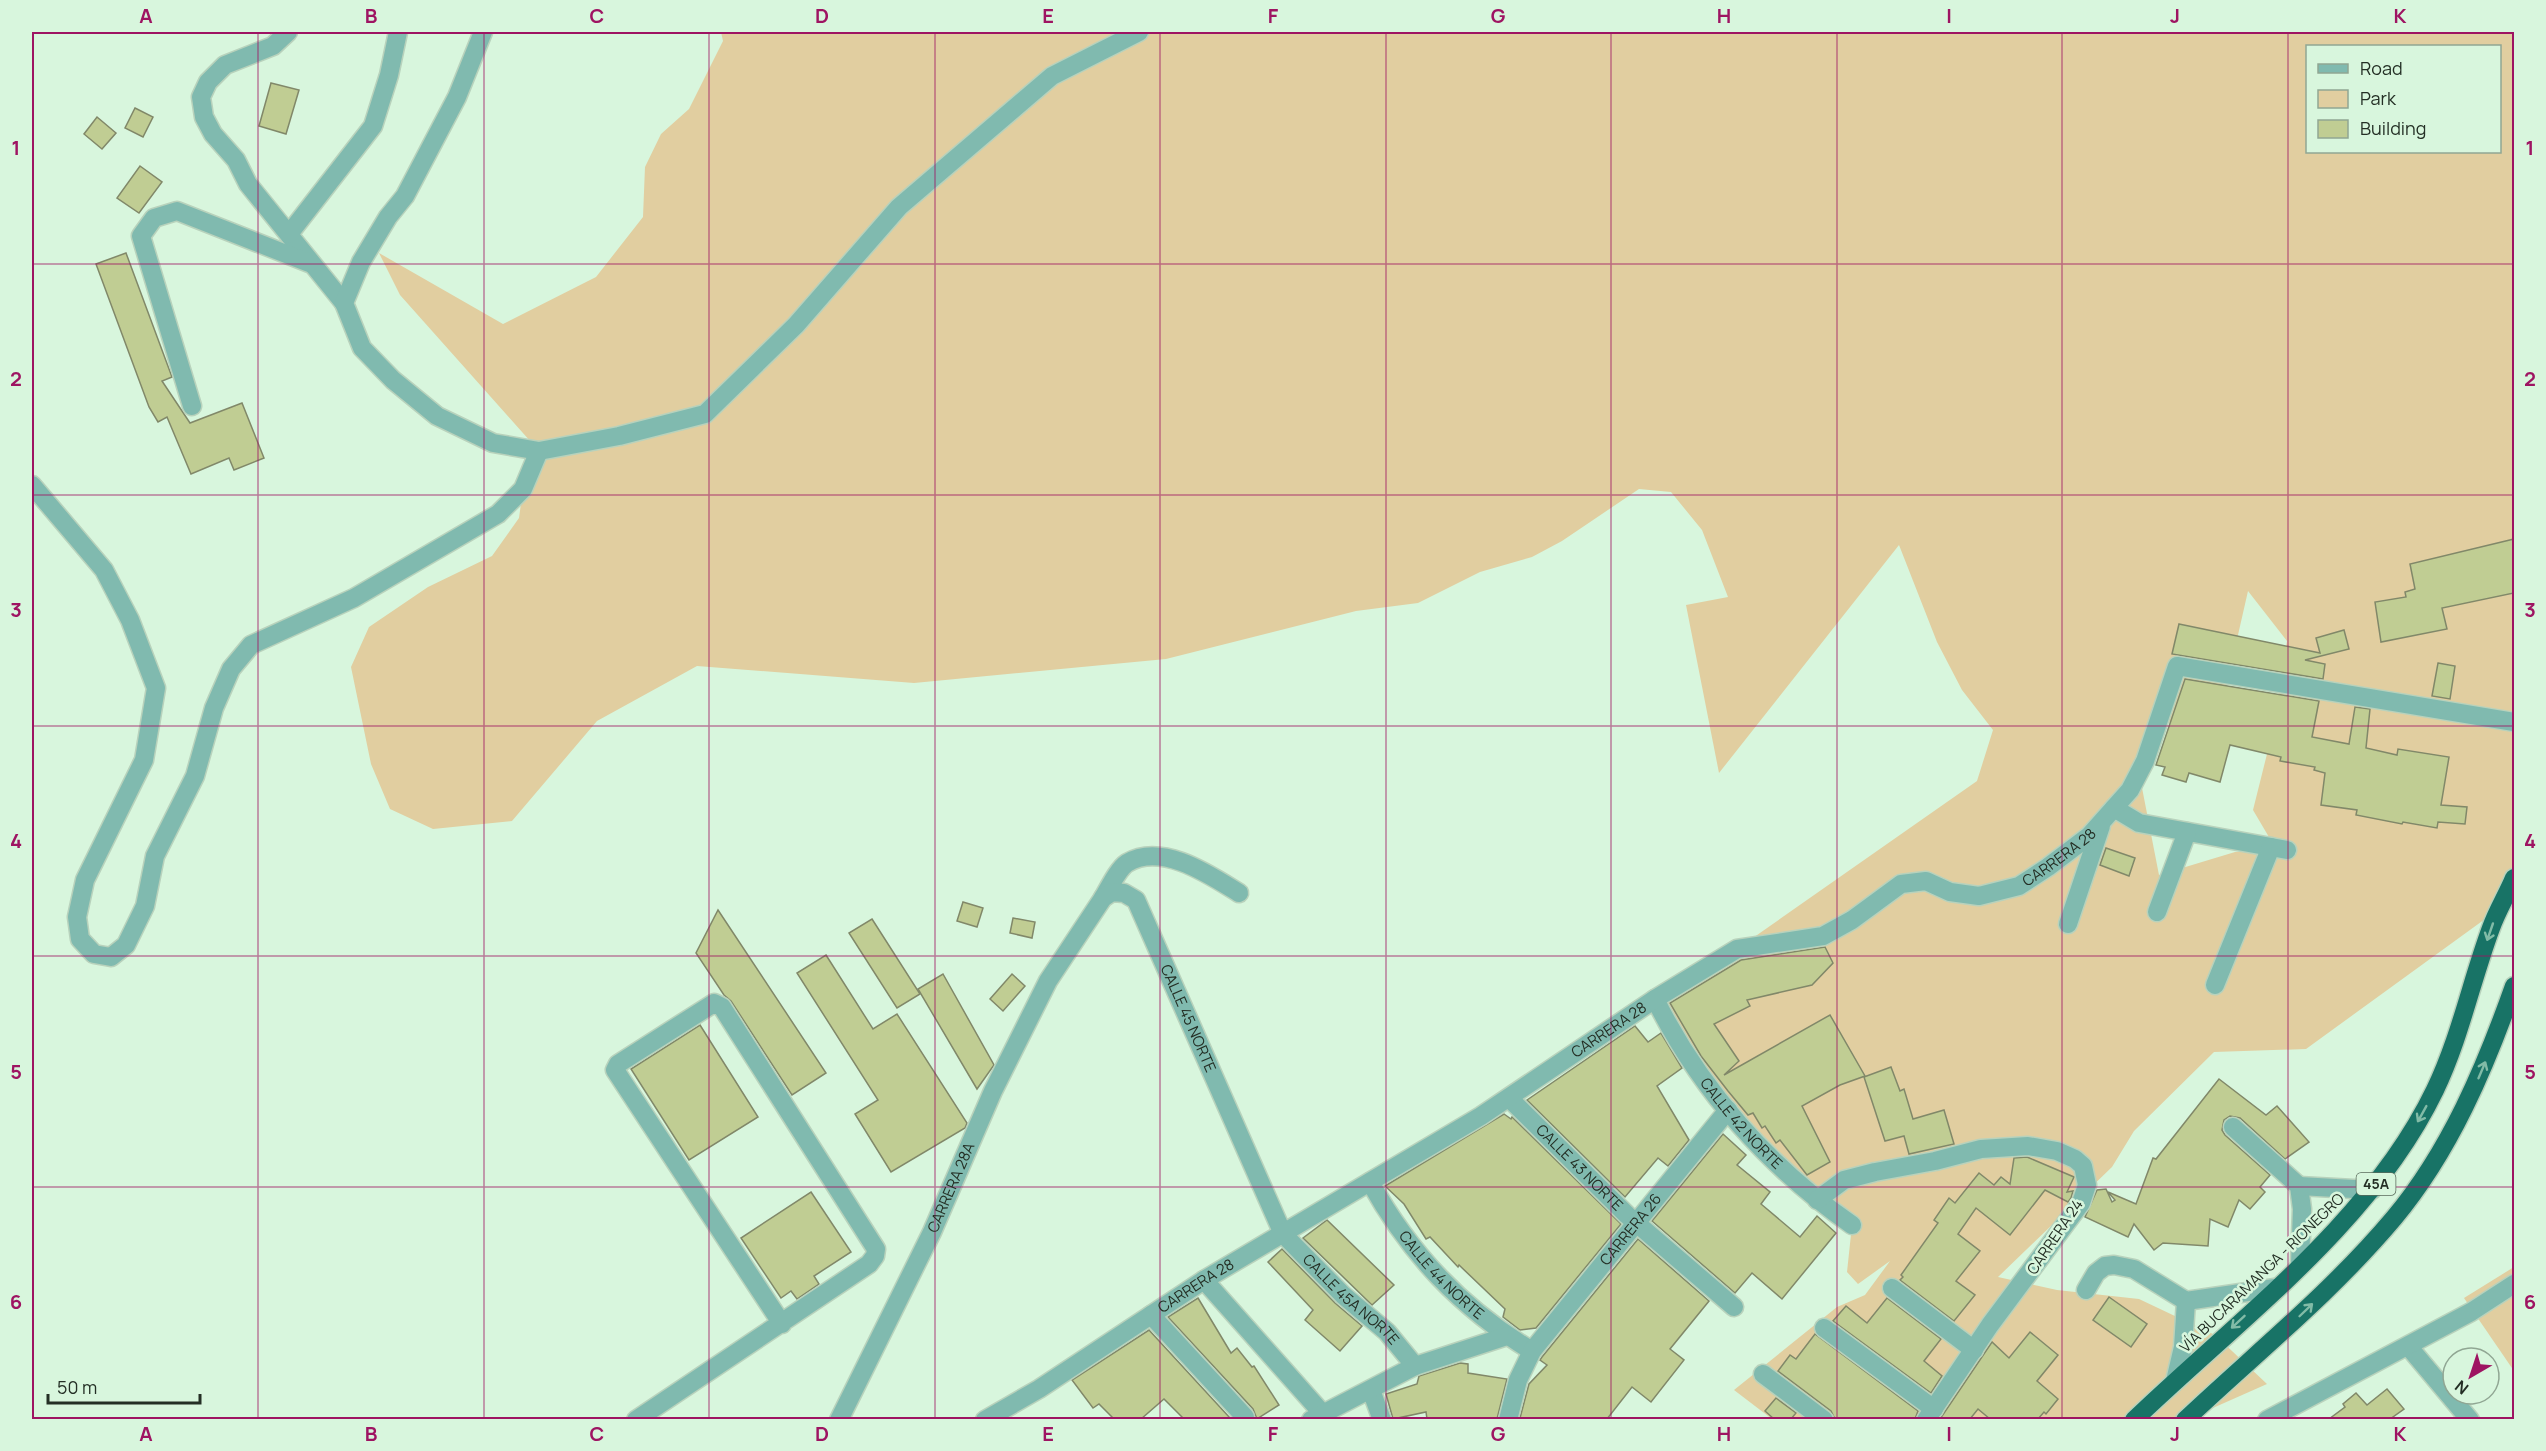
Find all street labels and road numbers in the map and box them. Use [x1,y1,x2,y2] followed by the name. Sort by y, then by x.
[2018,824,2101,891] street label: CARRERA 28
[1156,961,1221,1075] street label: CALLE 45 NORTE
[1567,997,1650,1063] street label: CARRERA 28
[1696,1073,1787,1173] street label: CALLE 42 NORTE
[1531,1119,1628,1215] street label: CALLE 43 NORTE
[922,1139,980,1236] street label: CARRERA 28A
[2356,1173,2396,1195] road number: 45A
[2175,1188,2349,1357] street label: VÍA BUCARAMANGA - RIONEGRO
[1595,1189,1666,1270] street label: CARRERA 26
[2022,1195,2088,1278] street label: CARRERA 24
[1394,1226,1489,1324] street label: CALLE 44 NORTE
[1298,1249,1404,1349] street label: CALLE 45A NORTE
[1153,1254,1238,1318] street label: CARRERA 28

